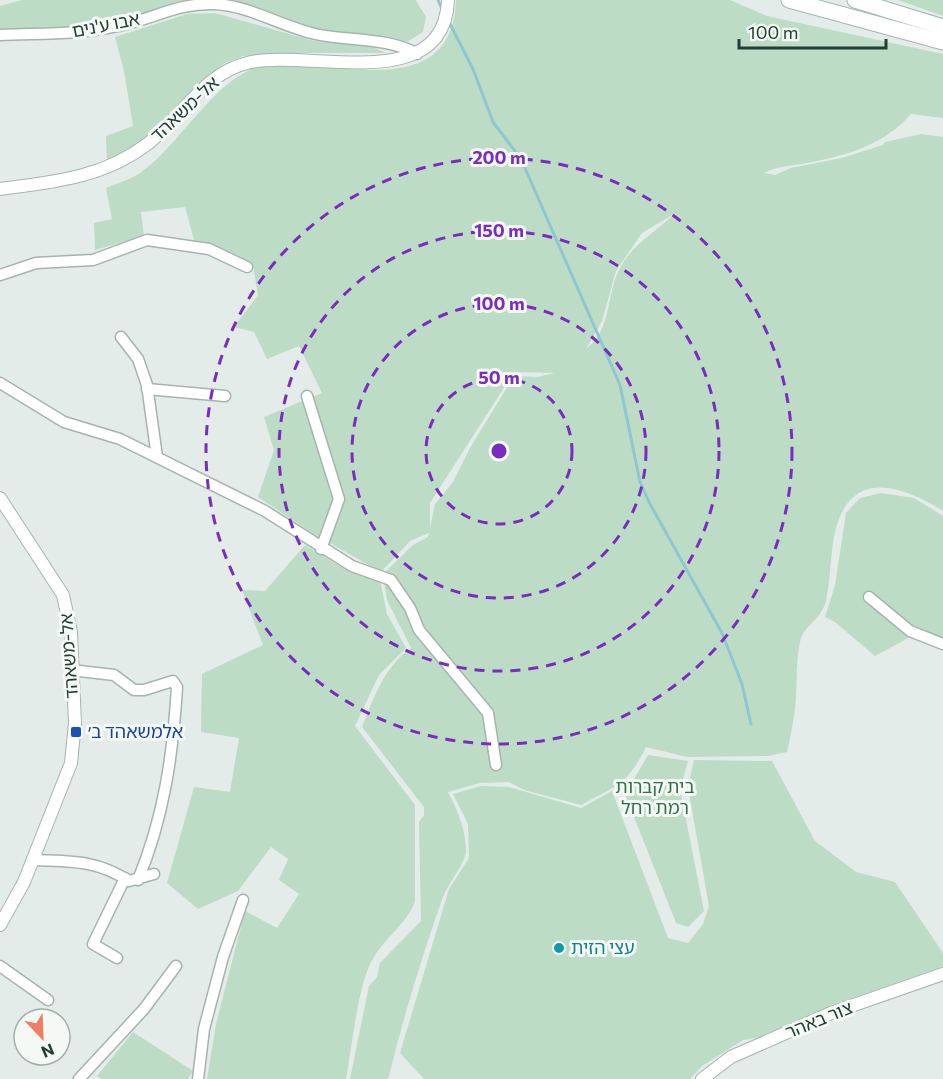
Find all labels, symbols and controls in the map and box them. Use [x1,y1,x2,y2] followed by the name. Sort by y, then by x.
[70,7,142,41] street label: אבו ע'נים
[739,12,886,50] scale bar
[748,21,798,43] text: 100 m
[145,71,223,146] street label: אל-משאהד
[472,146,526,168] text: 200 m
[474,219,524,241] text: 150 m
[473,292,525,314] text: 100 m
[478,366,520,388] text: 50 m
[489,441,509,461] centre of rings
[54,613,82,700] street label: אל-משאהד
[88,720,183,742] place label: אלמשאהד ב׳
[69,725,83,739] marker: אלמשאהד ב׳
[615,775,695,818] park label: בית קברות רמת רחל
[571,936,635,958] place label: עצי הזית
[552,941,566,955] marker: עצי הזית
[782,996,855,1042] street label: צור באהר
[12,1007,72,1067] north arrow
[39,1040,57,1062] text: N

